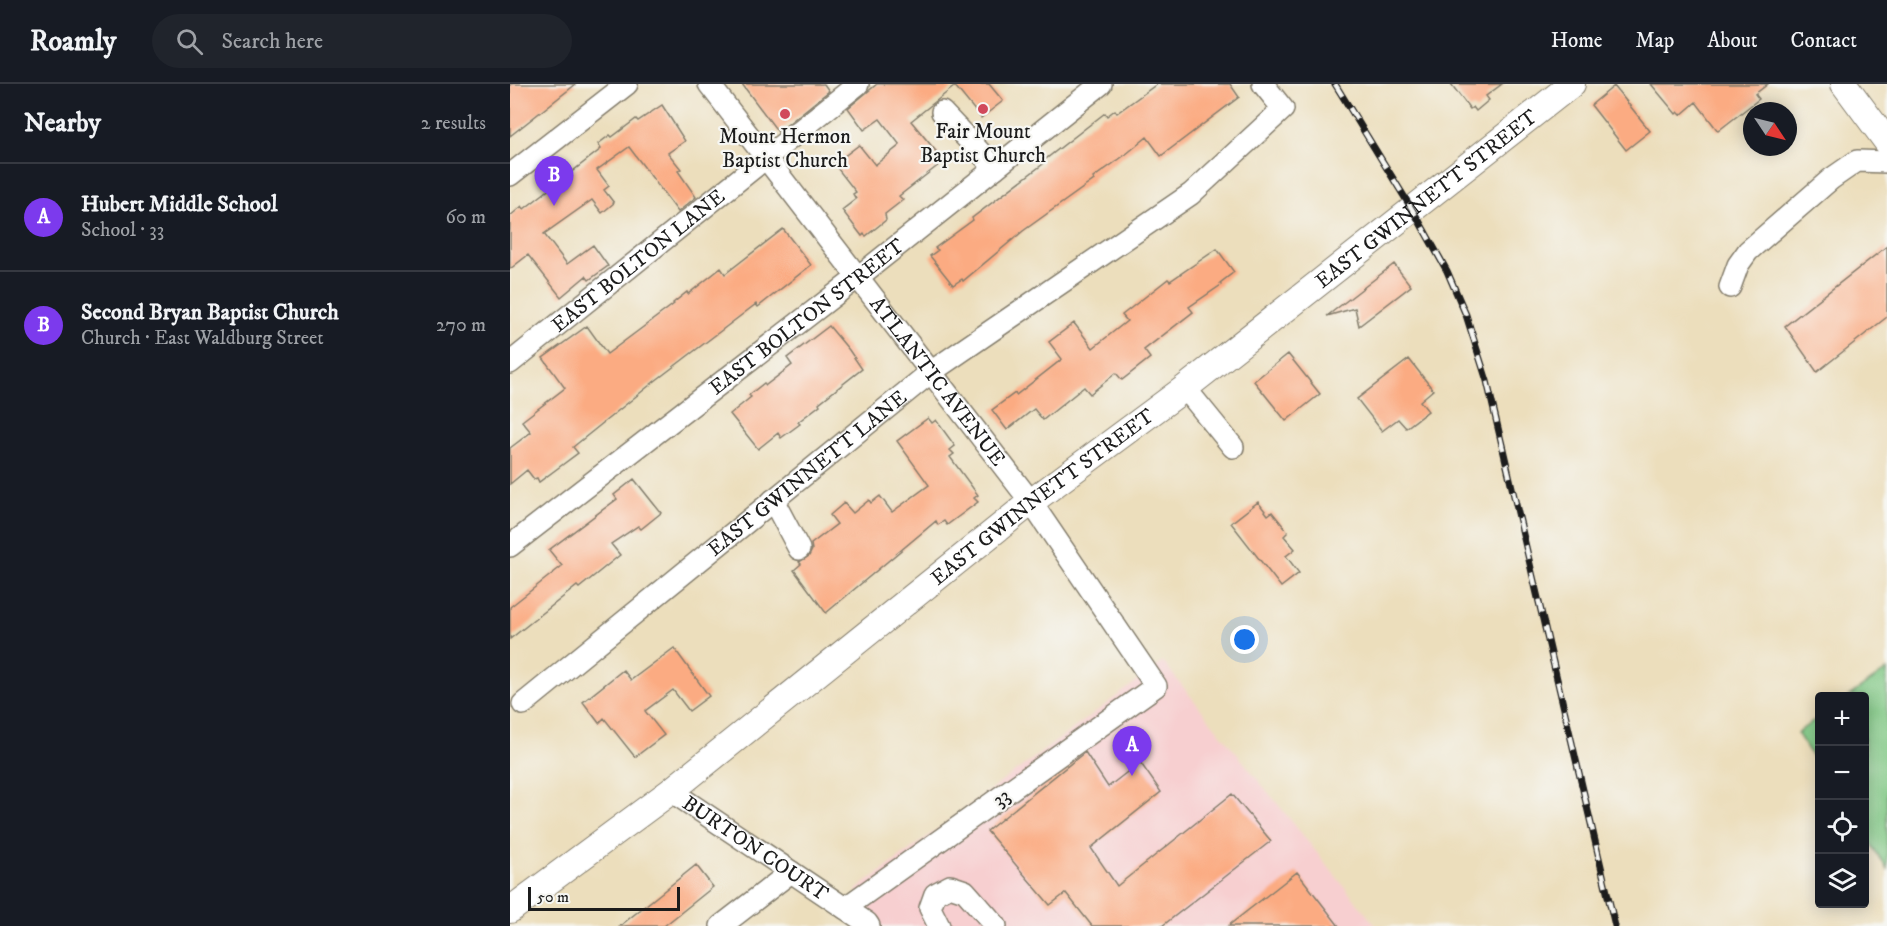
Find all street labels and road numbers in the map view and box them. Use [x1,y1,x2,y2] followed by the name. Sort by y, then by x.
[1311,104,1543,295] street label: EAST GWINNETT STREET
[547,184,731,338] street label: EAST BOLTON LANE
[704,233,910,401] street label: EAST BOLTON STREET
[864,292,1011,472] street label: ATLANTIC AVENUE
[703,385,913,563] street label: EAST GWINNETT LANE
[926,403,1160,591] street label: EAST GWINNETT STREET
[988,783,1016,813] street label: 33
[677,790,833,907] street label: BURTON COURT

